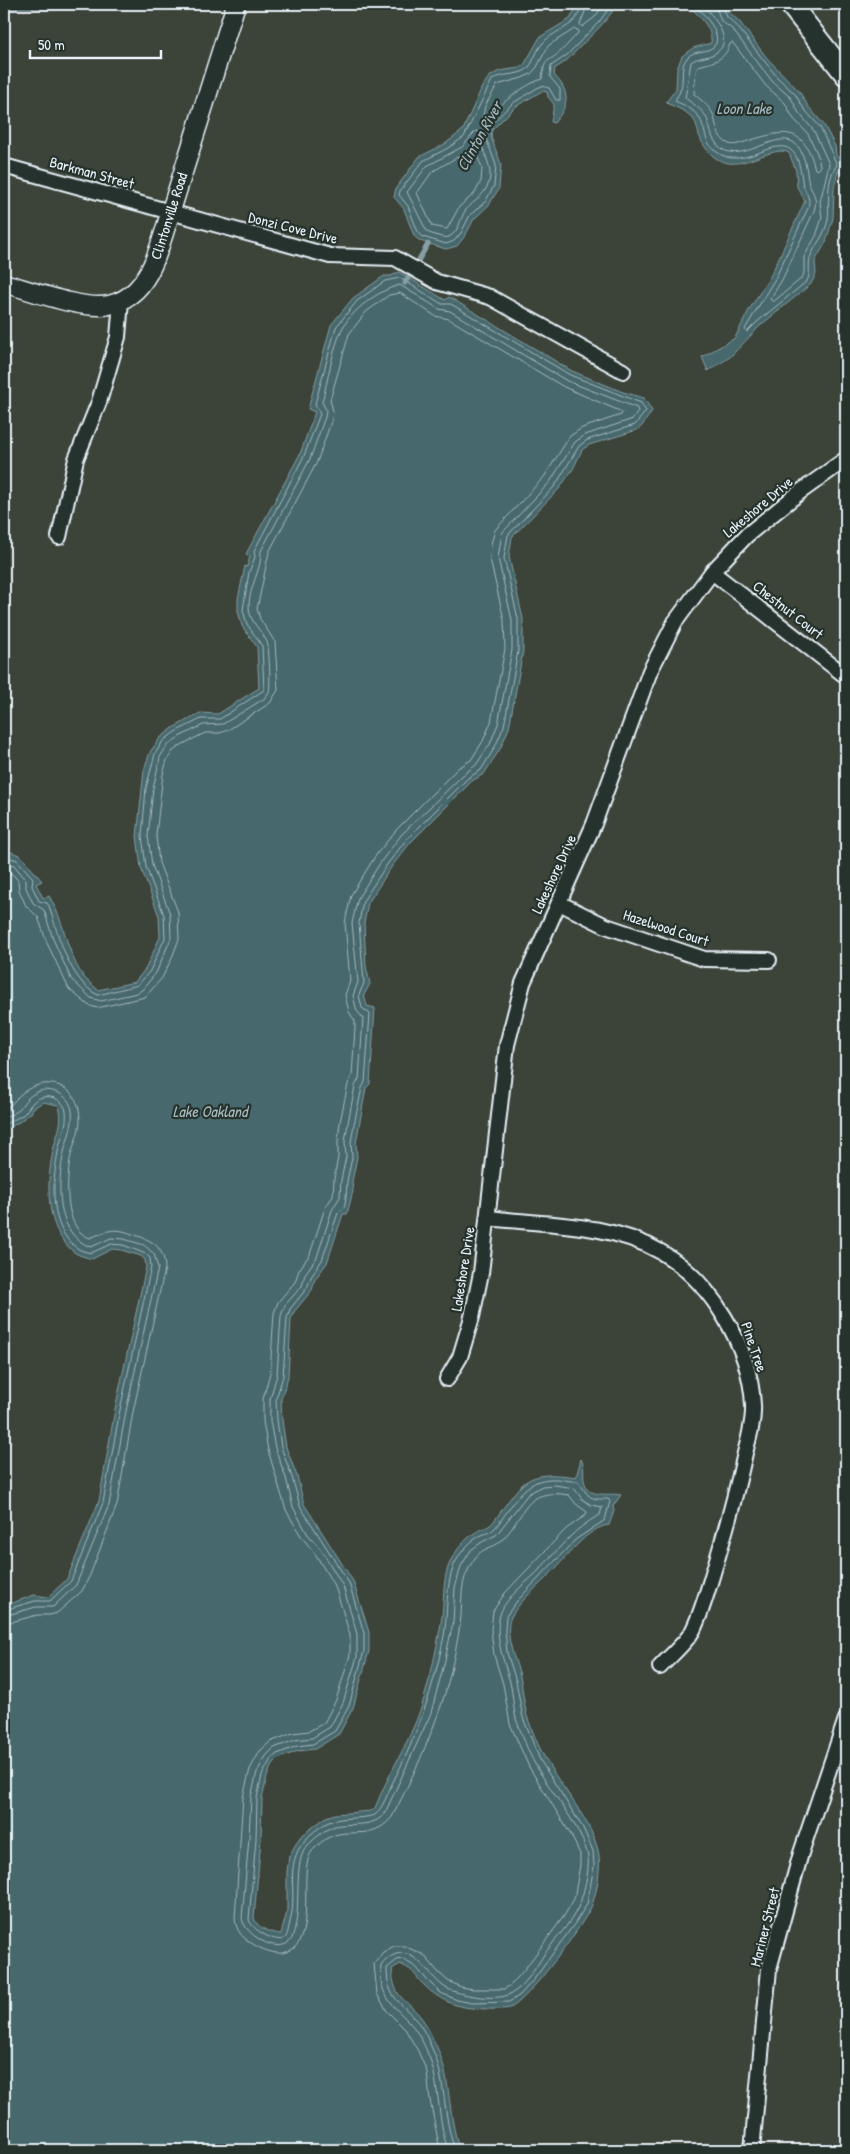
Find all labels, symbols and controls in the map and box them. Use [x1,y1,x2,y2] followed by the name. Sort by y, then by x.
[30,28,161,60] scale bar
[38,34,65,55] text: 50 m
[451,96,508,175] water label: Clinton River
[717,97,772,119] water label: Loon Lake
[48,151,138,194] street label: Barkman Street
[145,170,192,263] street label: Clintonville Road
[246,206,340,249] street label: Donzi Cove Drive
[718,471,797,542] street label: Lakeshore Drive
[749,575,829,644] street label: Chestnut Court
[526,831,581,917] street label: Lakeshore Drive
[621,904,712,951] street label: Hazelwood Court
[173,1100,250,1122] water label: Lake Oakland
[445,1225,480,1313] street label: Lakeshore Drive
[736,1319,773,1375] street label: Pine Tree
[745,1884,785,1969] street label: Mariner Street

